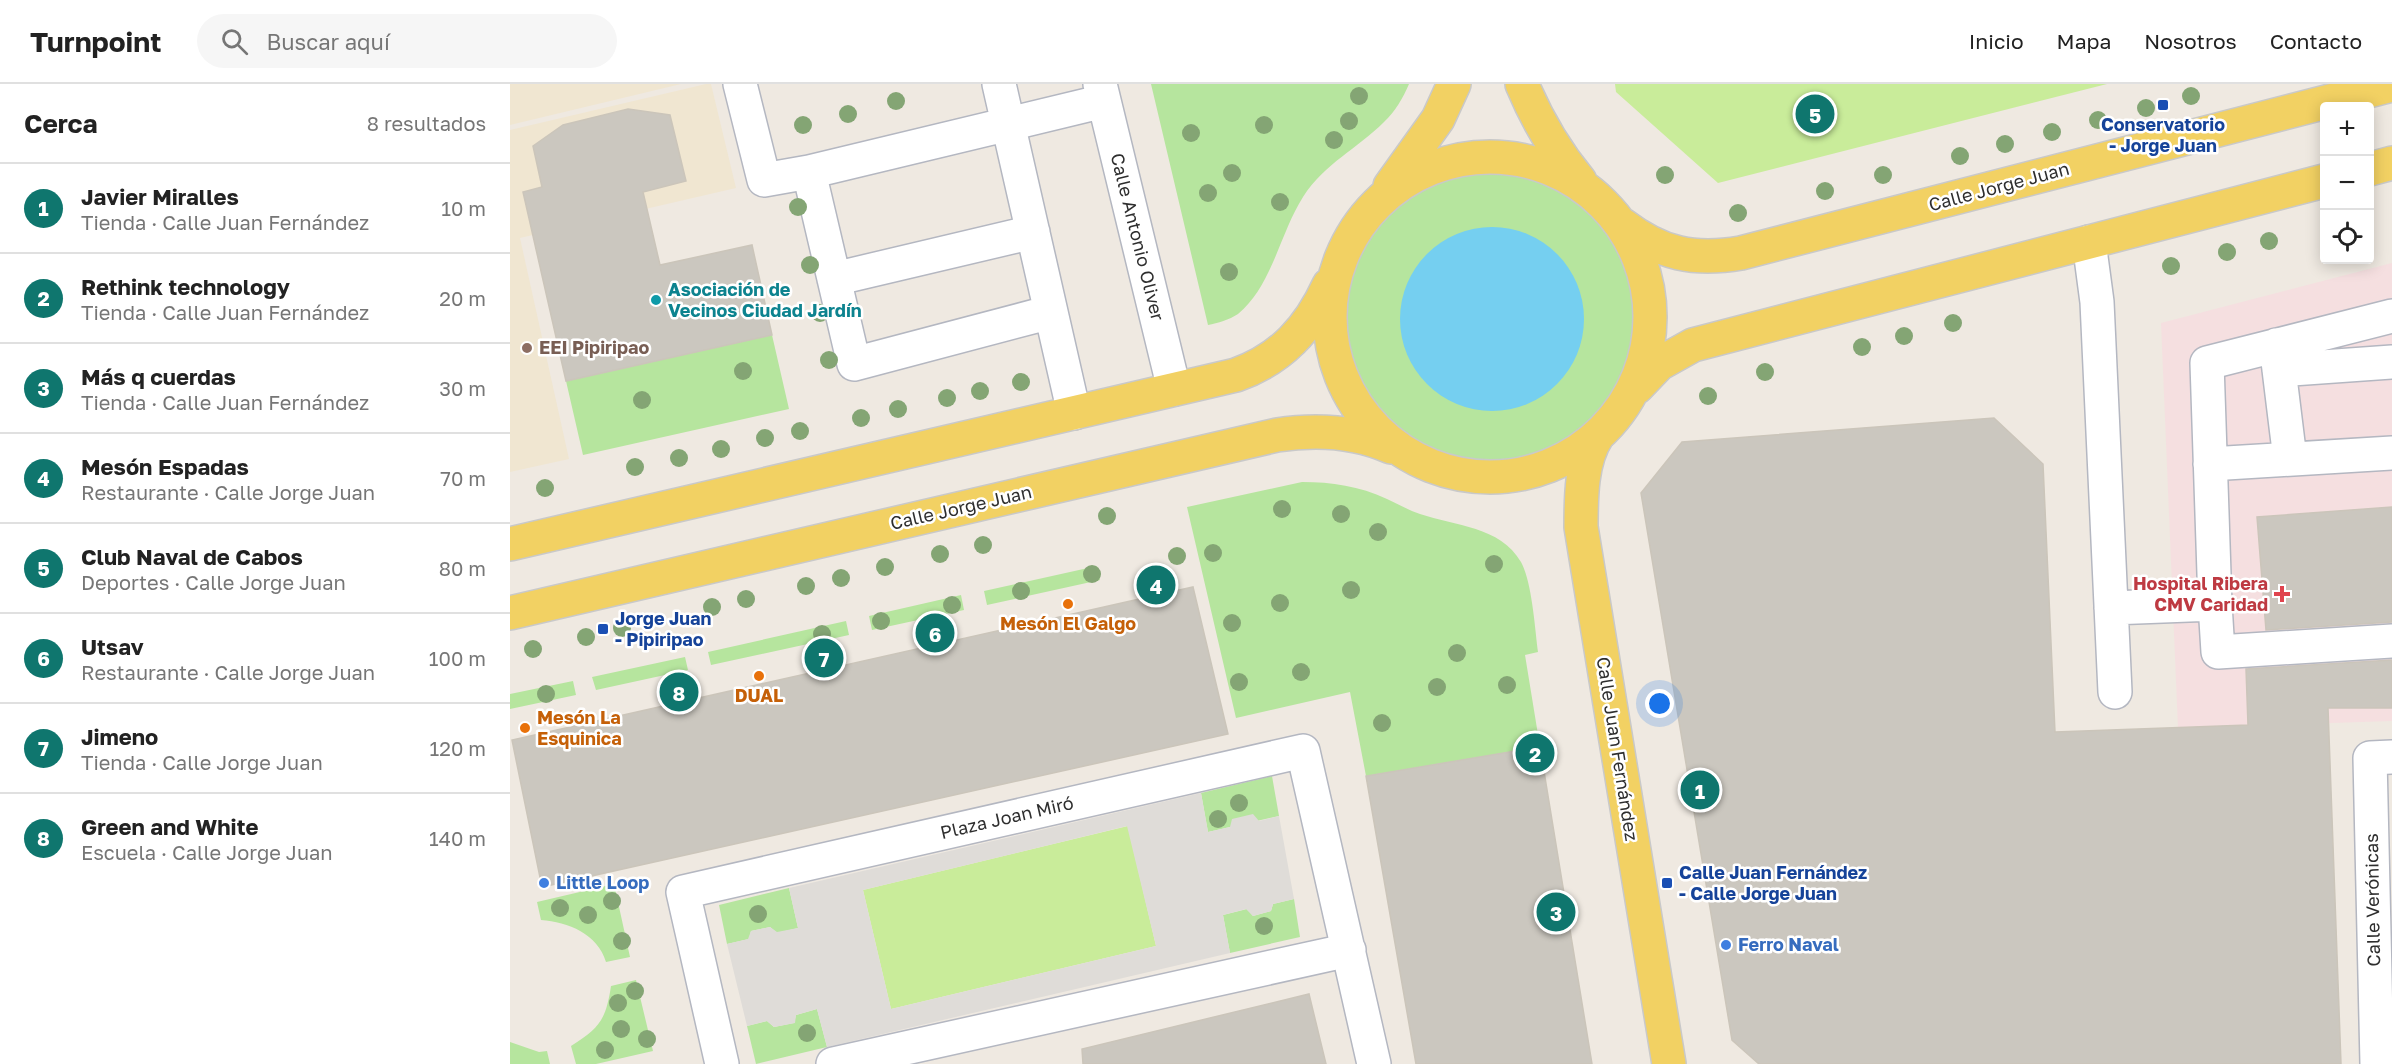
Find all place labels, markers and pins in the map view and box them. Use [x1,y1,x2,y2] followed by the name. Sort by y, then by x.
[1796,92,1834,136] pin: 5
[2156,98,2170,112] marker: Conservatorio - Jorge Juan
[2101,113,2225,156] place label: Conservatorio - Jorge Juan
[668,278,862,321] place label: Asociación de Vecinos Ciudad Jardín
[649,293,663,307] marker: Asociación de Vecinos Ciudad Jardín
[539,336,650,358] place label: EEI Pipiripao
[520,341,534,355] marker: EEI Pipiripao
[1136,562,1176,608] pin: 4
[2133,572,2268,615] place label: Hospital Ribera CMV Caridad
[2273,585,2291,603] marker: Hospital Ribera CMV Caridad
[1061,597,1075,611] marker: Mesón El Galgo
[615,607,711,650] place label: Jorge Juan - Pipiripao
[916,610,954,656] pin: 6
[1000,612,1136,634] place label: Mesón El Galgo
[596,622,610,636] marker: Jorge Juan - Pipiripao
[804,636,844,680] pin: 7
[752,669,766,683] marker: DUAL
[660,670,698,714] pin: 8
[735,684,783,706] place label: DUAL
[537,706,622,749] place label: Mesón La Esquinica
[518,721,532,735] marker: Mesón La Esquinica
[1516,730,1554,776] pin: 2
[1680,768,1720,812] pin: 1
[1679,861,1867,904] place label: Calle Juan Fernández - Calle Jorge Juan
[556,871,649,893] place label: Little Loop
[537,876,551,890] marker: Little Loop
[1660,876,1674,890] marker: Calle Juan Fernández - Calle Jorge Juan
[1536,890,1576,934] pin: 3
[1738,933,1839,955] place label: Ferro Naval
[1719,938,1733,952] marker: Ferro Naval

